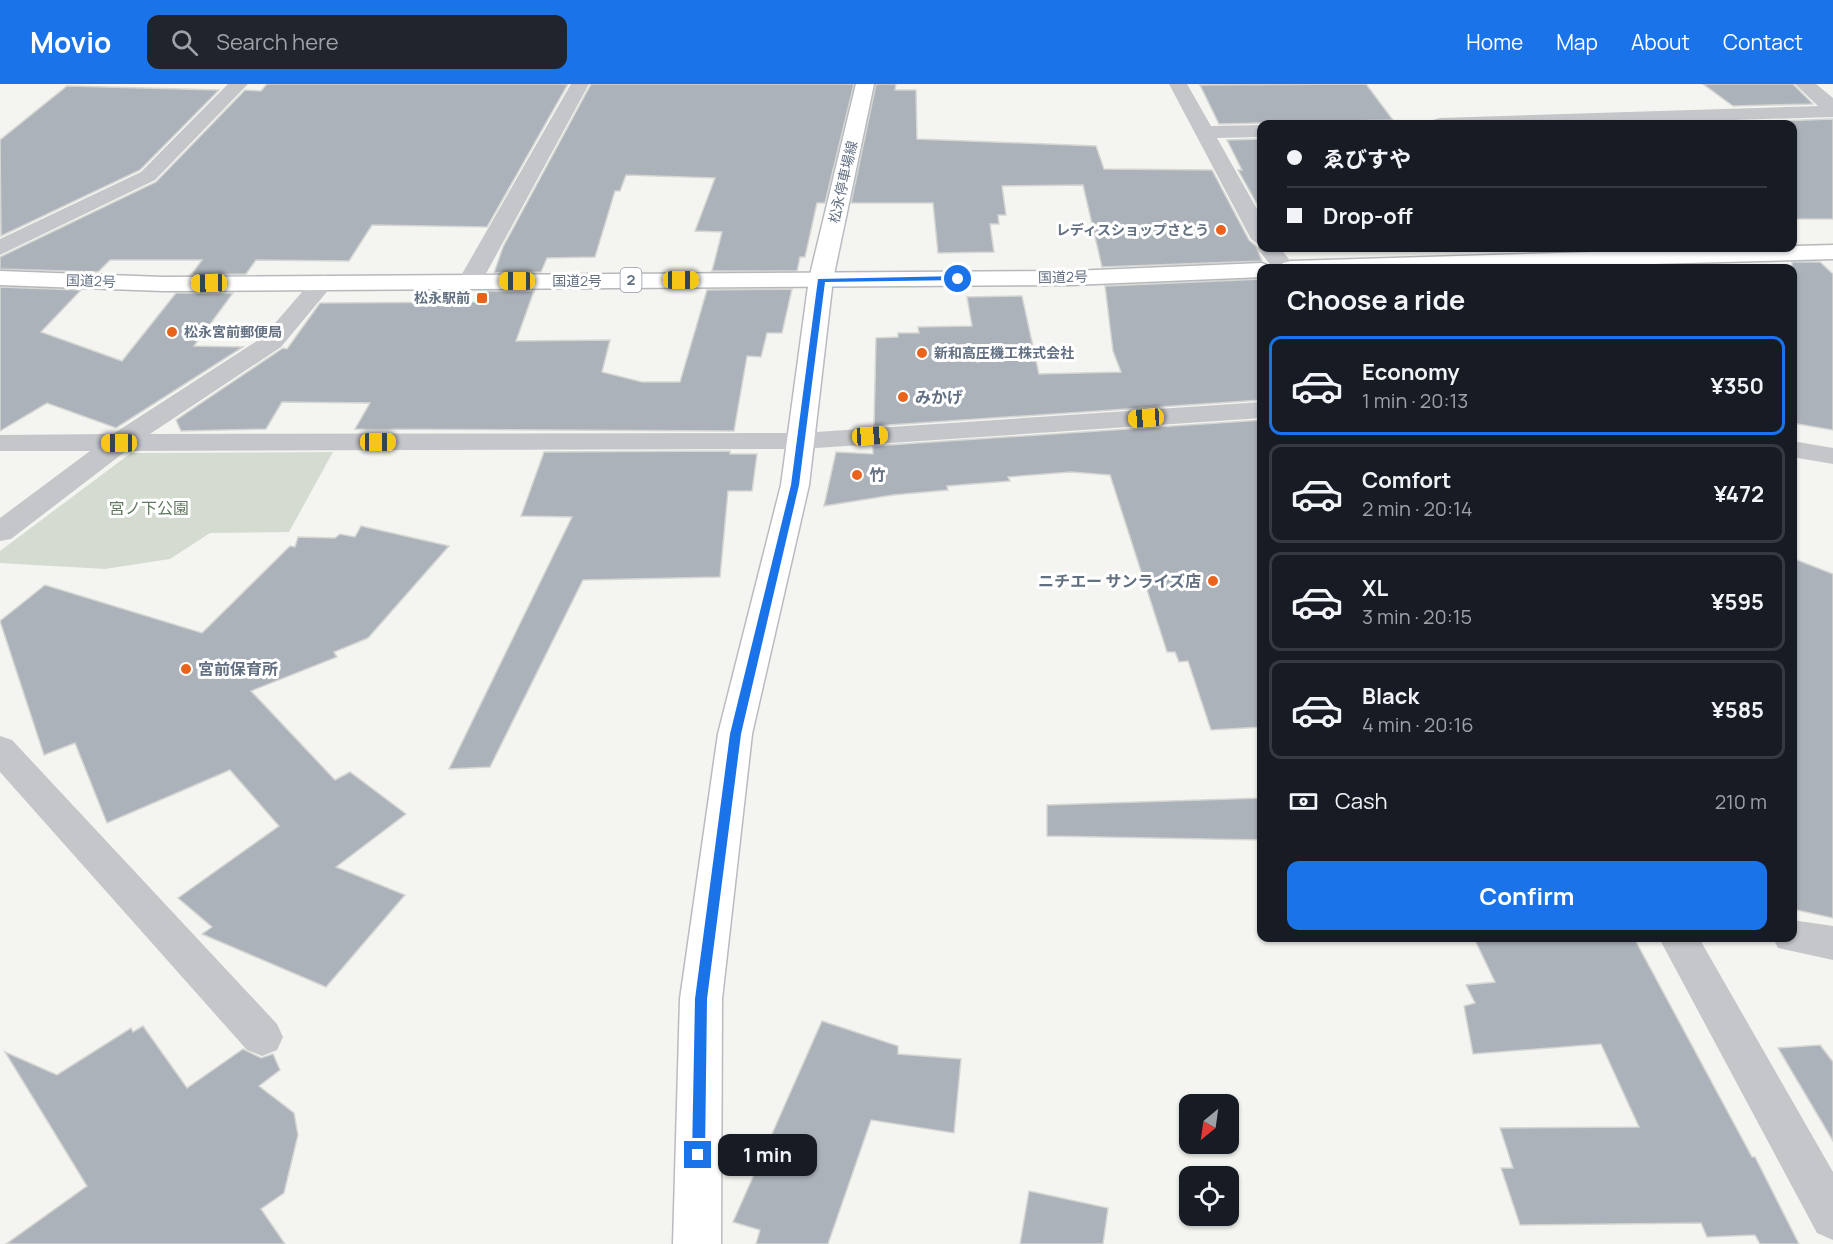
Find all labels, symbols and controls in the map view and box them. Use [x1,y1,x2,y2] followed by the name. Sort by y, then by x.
[147,15,567,69] search box
[30,23,111,61] text: Movio
[168,26,201,59] icon: search
[216,27,339,57] text: Search here
[1466,28,1523,56] text: Home
[1556,28,1598,56] text: Map
[1631,28,1690,56] text: About
[1723,28,1803,56] text: Contact
[824,139,861,225] street label: 松永停車場線
[1323,144,1411,174] text: ゑびすや
[1323,201,1413,231] text: Drop-off
[1056,220,1209,239] place label: レディスショップさとう
[1214,223,1228,237] marker: レディスショップさとう
[944,265,971,292] route start
[1038,267,1088,286] street label: 国道2号
[620,268,642,292] road number: 2
[66,270,116,291] street label: 国道2号
[552,271,602,290] street label: 国道2号
[663,271,699,289] car
[499,272,535,290] car
[191,274,227,292] car
[1287,281,1465,318] text: Choose a ride
[414,288,470,307] place label: 松永駅前
[475,291,489,305] marker: 松永駅前
[184,322,282,341] place label: 松永宮前郵便局
[165,325,179,339] marker: 松永宮前郵便局
[934,343,1074,362] place label: 新和高圧機工株式会社
[915,346,929,360] marker: 新和高圧機工株式会社
[1362,357,1460,387] text: Economy
[1290,359,1344,413] icon: car
[1710,371,1764,401] text: ¥350
[915,386,963,408] place label: みかげ
[1362,387,1468,414] text: 1 min · 20:13
[896,390,910,404] marker: みかげ
[1127,408,1165,428] car
[851,426,889,446] car
[360,433,396,451] car
[101,434,137,452] car
[869,464,885,486] place label: 竹
[1362,465,1451,495] text: Comfort
[1290,467,1344,521] icon: car
[850,468,864,482] marker: 竹
[1714,479,1764,509] text: ¥472
[1362,495,1473,522] text: 2 min · 20:14
[109,497,189,519] park label: 宮ノ下公園
[1038,570,1201,592] place label: ニチエー サンライズ店
[1362,573,1388,603] text: XL
[1206,574,1220,588] marker: ニチエー サンライズ店
[1290,575,1344,629] icon: car
[1711,587,1764,617] text: ¥595
[1362,603,1472,630] text: 3 min · 20:15
[198,658,278,680] place label: 宮前保育所
[179,662,193,676] marker: 宮前保育所
[1362,681,1419,711] text: Black
[1290,683,1344,737] icon: car
[1711,695,1764,725] text: ¥585
[1362,711,1474,738] text: 4 min · 20:16
[1287,785,1320,818] icon: cash
[1335,786,1388,816] text: Cash
[1715,788,1767,815] text: 210 m
[1287,861,1767,930] button: Confirm
[1179,1094,1239,1154] north arrow
[1179,1094,1239,1226] map controls
[719,1134,818,1176] callout: 1 min
[684,1141,711,1168] route end
[743,1141,792,1168] text: 1 min
[1179,1166,1239,1226] button: locate

